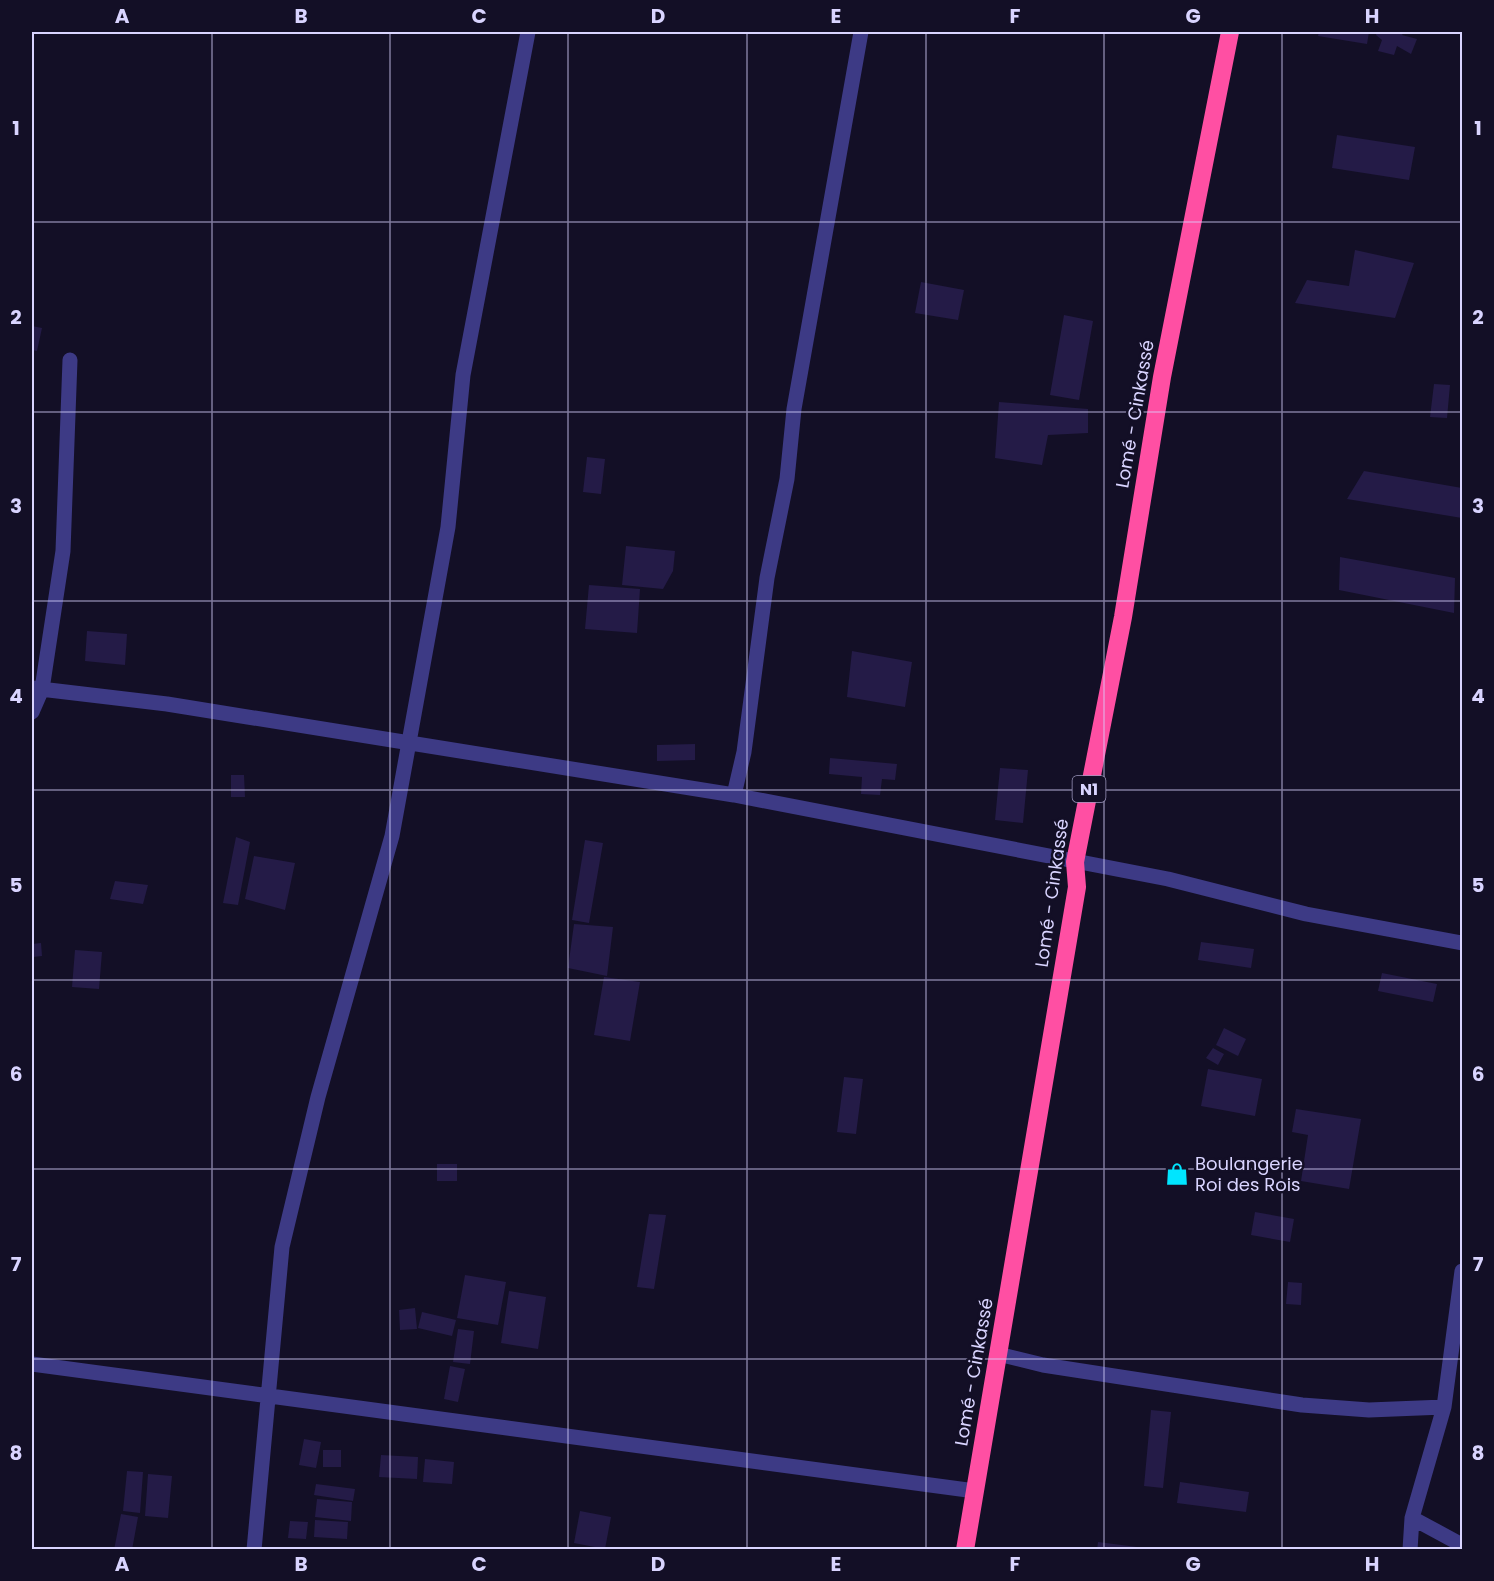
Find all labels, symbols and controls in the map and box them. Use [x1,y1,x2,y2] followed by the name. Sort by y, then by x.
[115,2,130,30] text: A
[294,2,308,30] text: B
[471,2,487,30] text: C
[651,2,665,30] text: D
[831,2,841,30] text: E
[1010,2,1021,30] text: F
[1185,2,1201,30] text: G
[1365,2,1379,30] text: H
[12,114,20,142] text: 1
[1474,114,1482,142] text: 1
[10,303,22,331] text: 2
[1472,303,1484,331] text: 2
[1109,338,1160,490] street label: Lomé - Cinkassé
[10,492,22,520] text: 3
[1472,492,1484,520] text: 3
[9,682,23,710] text: 4
[1471,682,1485,710] text: 4
[1072,776,1106,802] road number: N1
[1029,817,1074,969] street label: Lomé - Cinkassé
[10,871,23,899] text: 5
[1472,871,1485,899] text: 5
[10,1060,22,1088] text: 6
[1472,1060,1484,1088] text: 6
[1195,1151,1303,1197] place label: Boulangerie Roi des Rois
[1164,1161,1190,1187] shop icon: Boulangerie Roi des Rois
[11,1250,22,1278] text: 7
[1473,1250,1484,1278] text: 7
[948,1296,999,1448] street label: Lomé - Cinkassé
[10,1439,22,1467] text: 8
[1472,1439,1484,1467] text: 8
[115,1550,130,1578] text: A
[294,1550,308,1578] text: B
[471,1550,487,1578] text: C
[651,1550,665,1578] text: D
[831,1550,841,1578] text: E
[1010,1550,1021,1578] text: F
[1185,1550,1201,1578] text: G
[1365,1550,1379,1578] text: H

